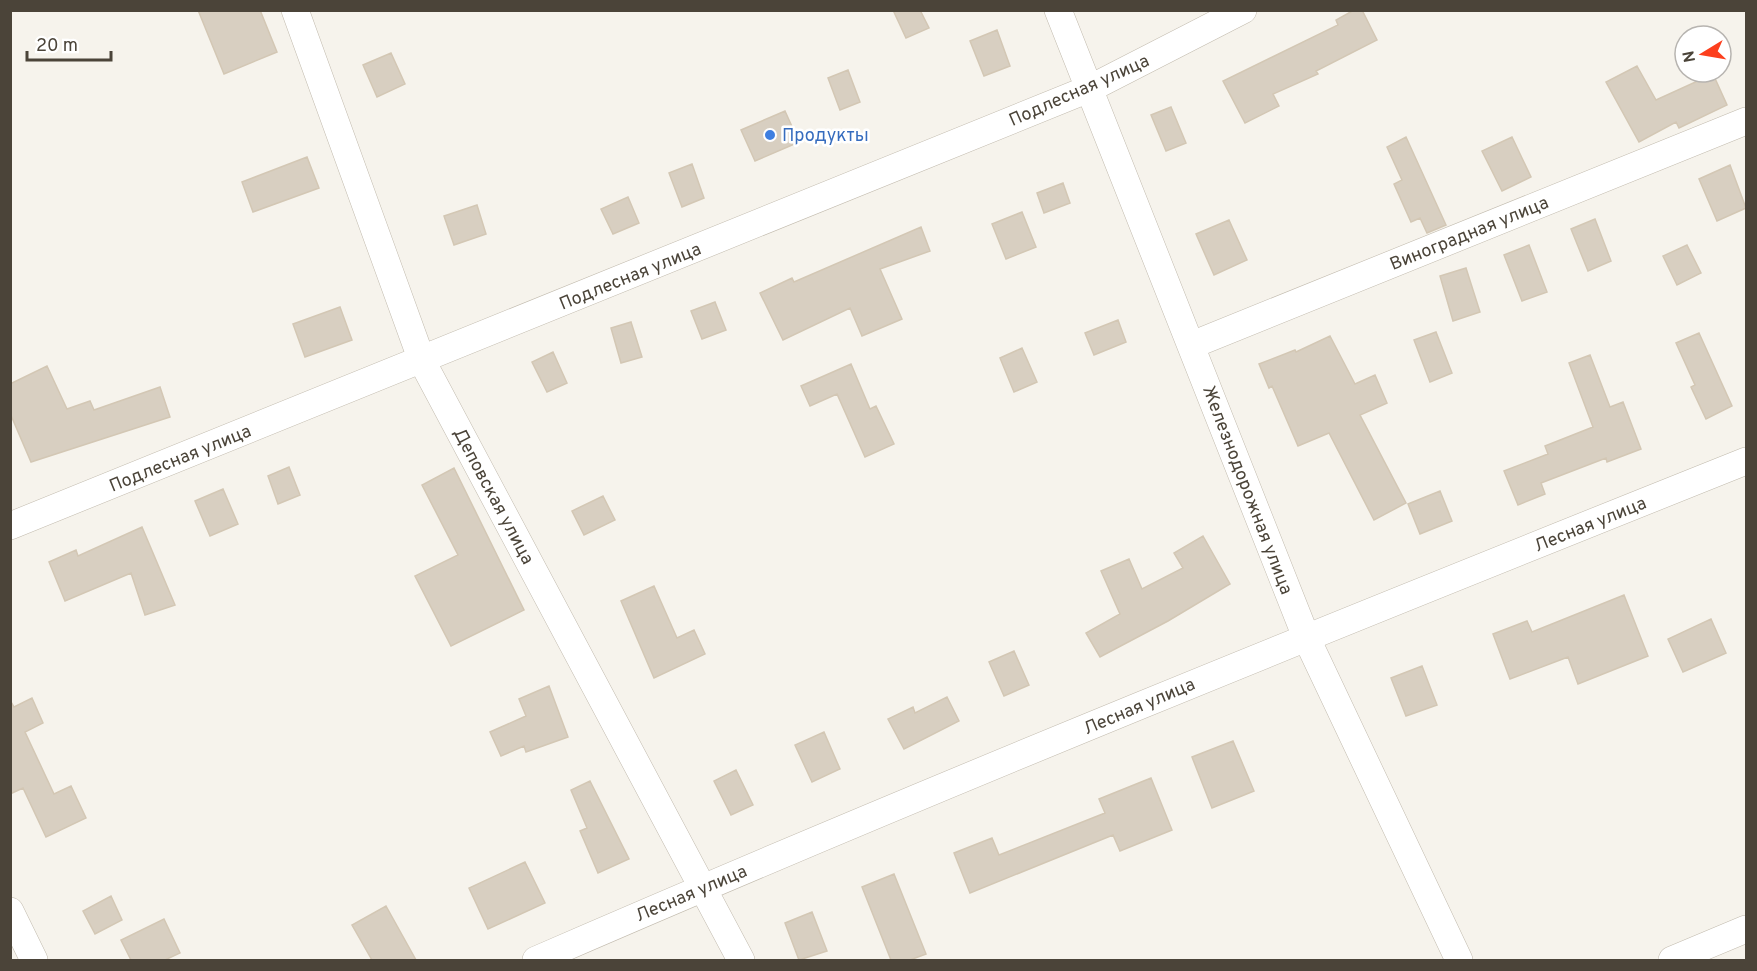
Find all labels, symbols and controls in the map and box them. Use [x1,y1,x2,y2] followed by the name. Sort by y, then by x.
[27,24,111,62] scale bar
[1673,24,1733,84] north arrow
[36,35,78,58] text: 20 m
[1679,49,1701,64] text: N
[1006,50,1153,133] street label: Подлесная улица
[782,125,869,148] place label: Продукты
[763,128,777,142] marker: Продукты
[1387,192,1552,277] street label: Виноградная улица
[556,238,705,316] street label: Подлесная улица
[1196,383,1297,598] street label: Железнодорожная улица
[106,420,255,498] street label: Подлесная улица
[447,425,538,569] street label: Деповская улица
[1531,492,1650,558] street label: Лесная улица
[1080,673,1199,741] street label: Лесная улица
[632,860,751,928] street label: Лесная улица

